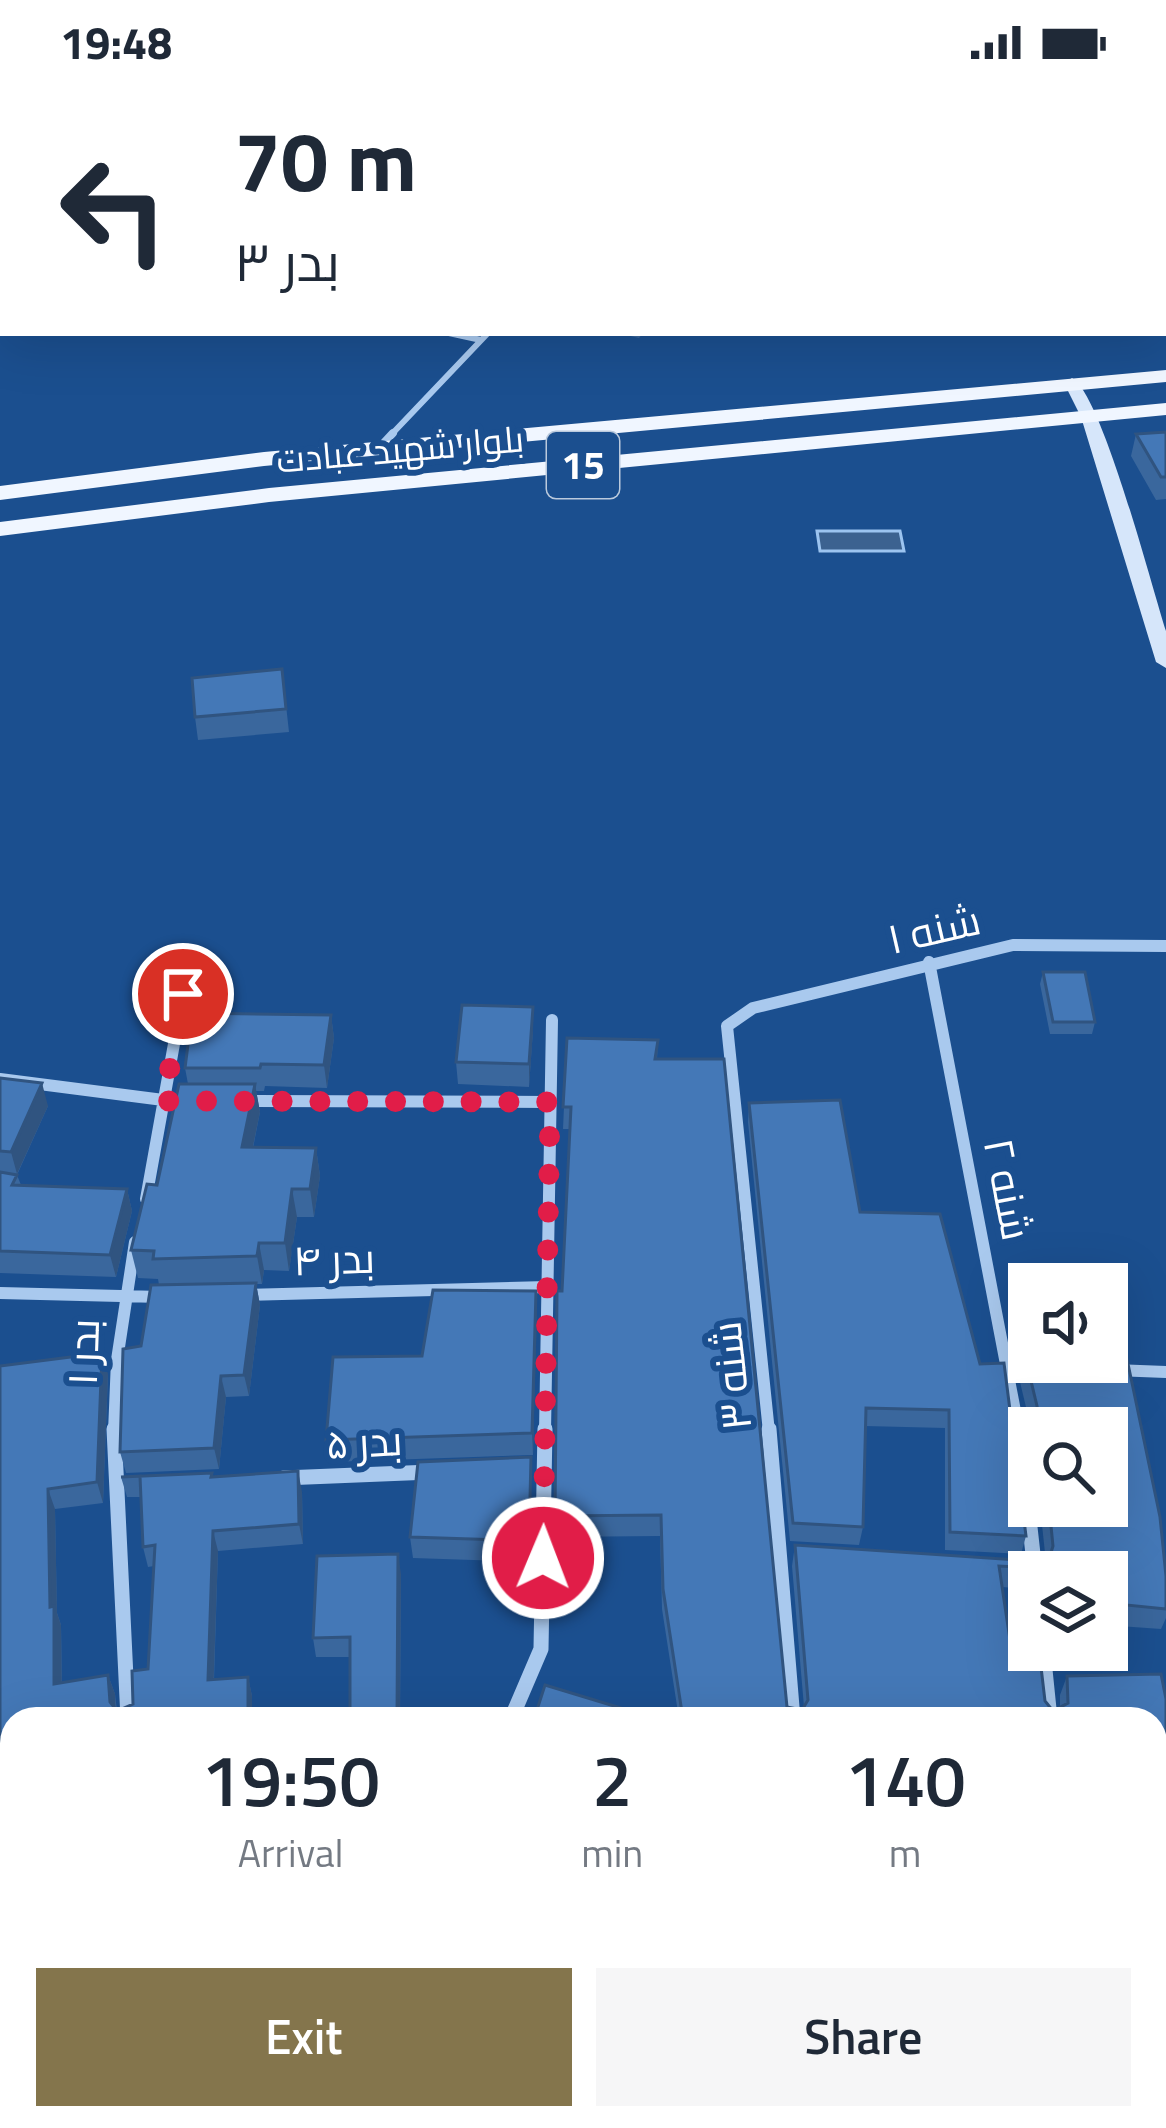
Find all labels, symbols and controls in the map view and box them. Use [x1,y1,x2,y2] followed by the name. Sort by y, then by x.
[60,8,172,76] text: 19:48
[234,96,417,224] text: 70 m
[36,132,192,288] icon: left
[234,220,340,302] text: بدر ۳
[274,410,526,487] street label: بلوار شهید عبادت
[547,432,619,498] road number: 15
[881,886,987,970] street label: شنه ۱
[132,943,234,1045] pin
[150,961,216,1027] icon: arrive
[968,1132,1050,1245] street label: شنه ۲
[292,1225,376,1291] street label: بدر ۴
[1008,1263,1128,1671] map controls
[1008,1263,1128,1383] button: sound
[49,1317,115,1387] street label: بدر ۱
[692,1319,768,1434] street label: شنه ۳
[324,1407,404,1475] street label: بدر ۵
[1008,1407,1128,1527] button: search
[480,1495,606,1621] position arrow
[1008,1551,1128,1671] button: layers
[201,1724,380,1834] text: 19:50
[592,1724,632,1834] text: 2
[845,1724,966,1834] text: 140
[238,1823,344,1882] text: Arrival
[581,1823,643,1882] text: min
[889,1823,921,1882] text: m
[36,1968,572,2106] button: Exit
[596,1968,1131,2106] button: Share

